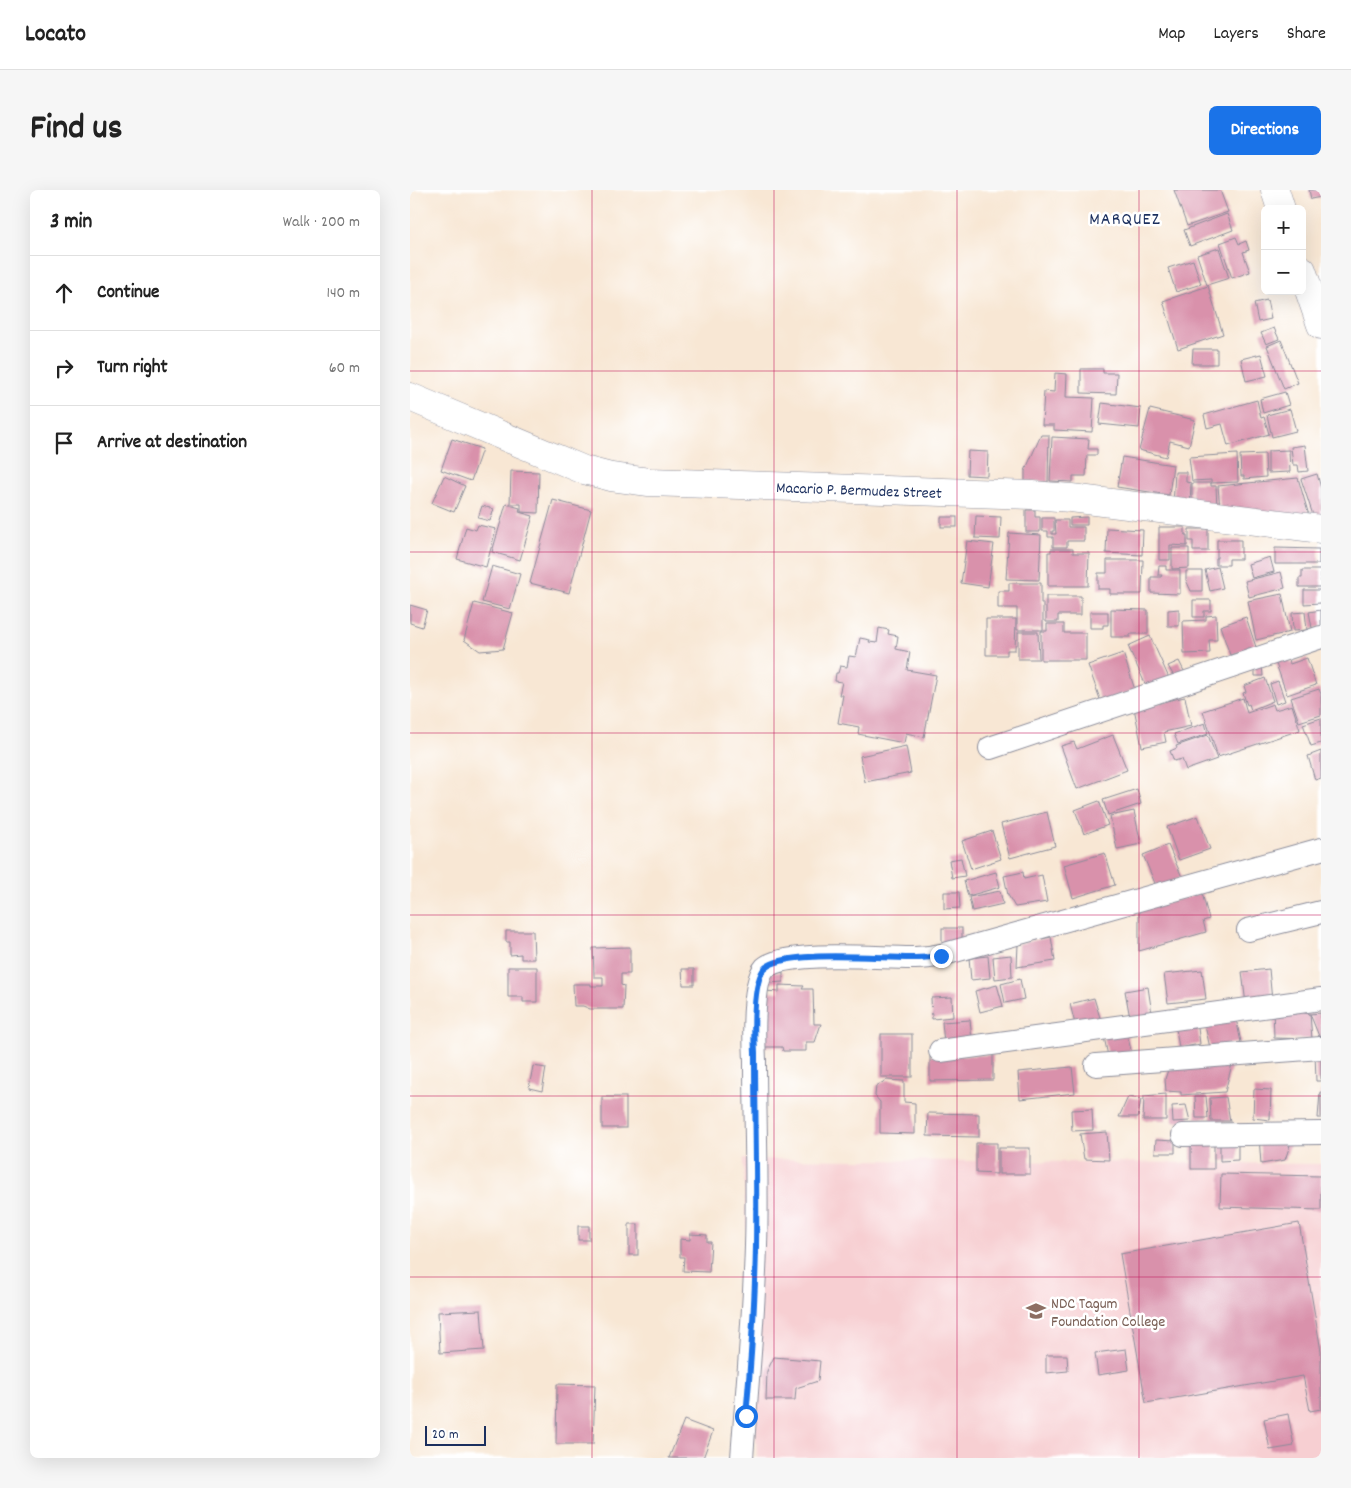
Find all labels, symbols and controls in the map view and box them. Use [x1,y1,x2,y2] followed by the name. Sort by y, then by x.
[25,18,86,52] text: Locato
[1158,22,1185,47] text: Map
[1213,22,1259,47] text: Layers
[1287,22,1326,47] text: Share
[30,105,122,155] text: Find us
[1209,106,1321,155] button: Directions
[1261,205,1306,295] map controls
[1261,205,1306,250] button: +
[50,208,92,238] text: 3 min
[1089,208,1161,233] district label: MARQUEZ
[283,211,360,234] text: Walk · 200 m
[1261,250,1306,295] button: −
[50,279,78,307] icon: ahead
[97,280,159,307] text: Continue
[326,282,360,305] text: 140 m
[50,354,78,382] icon: right
[97,355,168,382] text: Turn right
[329,357,360,380] text: 60 m
[50,429,78,457] icon: arrive
[97,430,247,457] text: Arrive at destination
[776,477,942,506] street label: Macario P. Bermudez Street
[930,945,953,968] route end
[1051,1293,1165,1334] place label: NDC Tagum Foundation College
[1025,1300,1047,1322] school or university icon: NDC Tagum Foundation College
[735,1405,758,1428] route start
[425,1423,486,1446] scale bar
[432,1425,459,1445] text: 20 m

